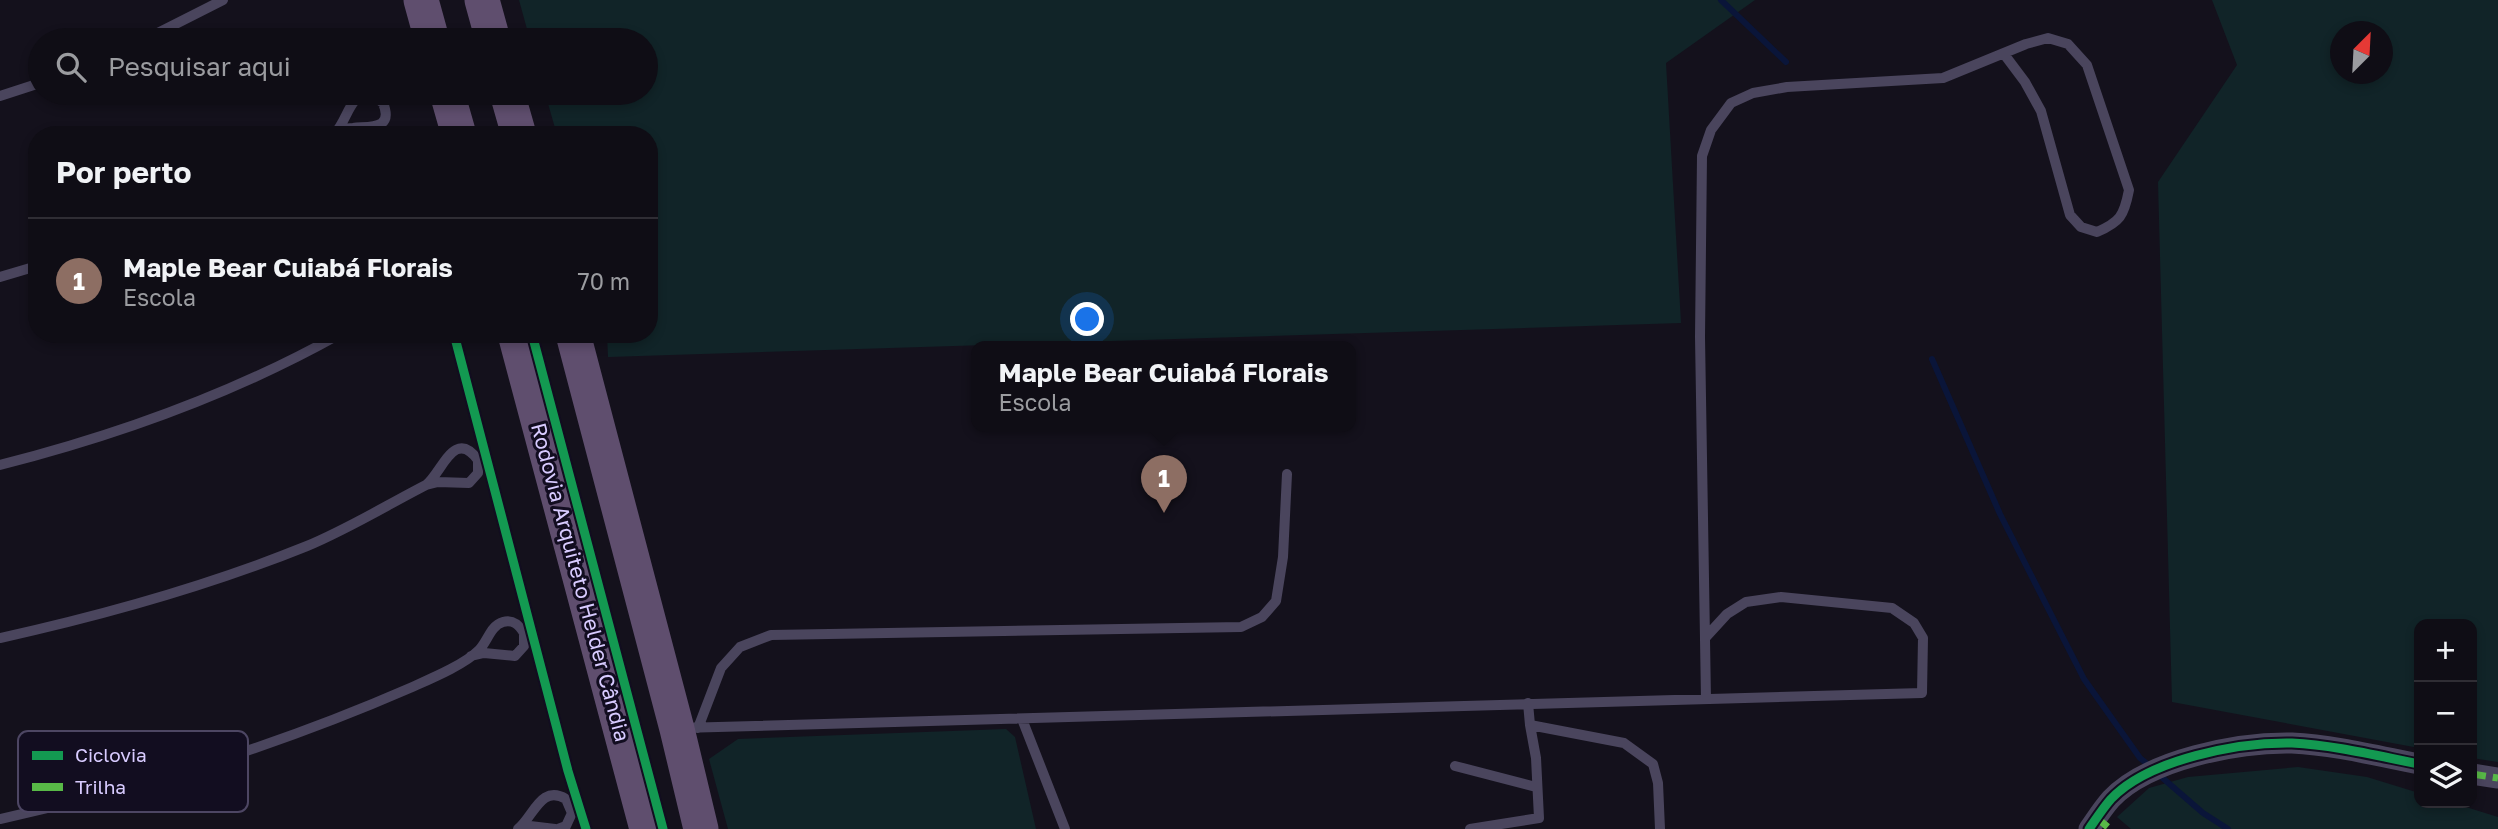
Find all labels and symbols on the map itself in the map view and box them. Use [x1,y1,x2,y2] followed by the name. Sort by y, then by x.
[2330,21,2393,84] north arrow
[1070,302,1104,336] your location
[526,420,636,744] street label: Rodovia Arquiteto Helder Cândia
[1141,455,1187,513] pin: 1
[18,731,248,812] legend
[75,743,147,766] text: Ciclovia
[75,775,126,798] text: Trilha

